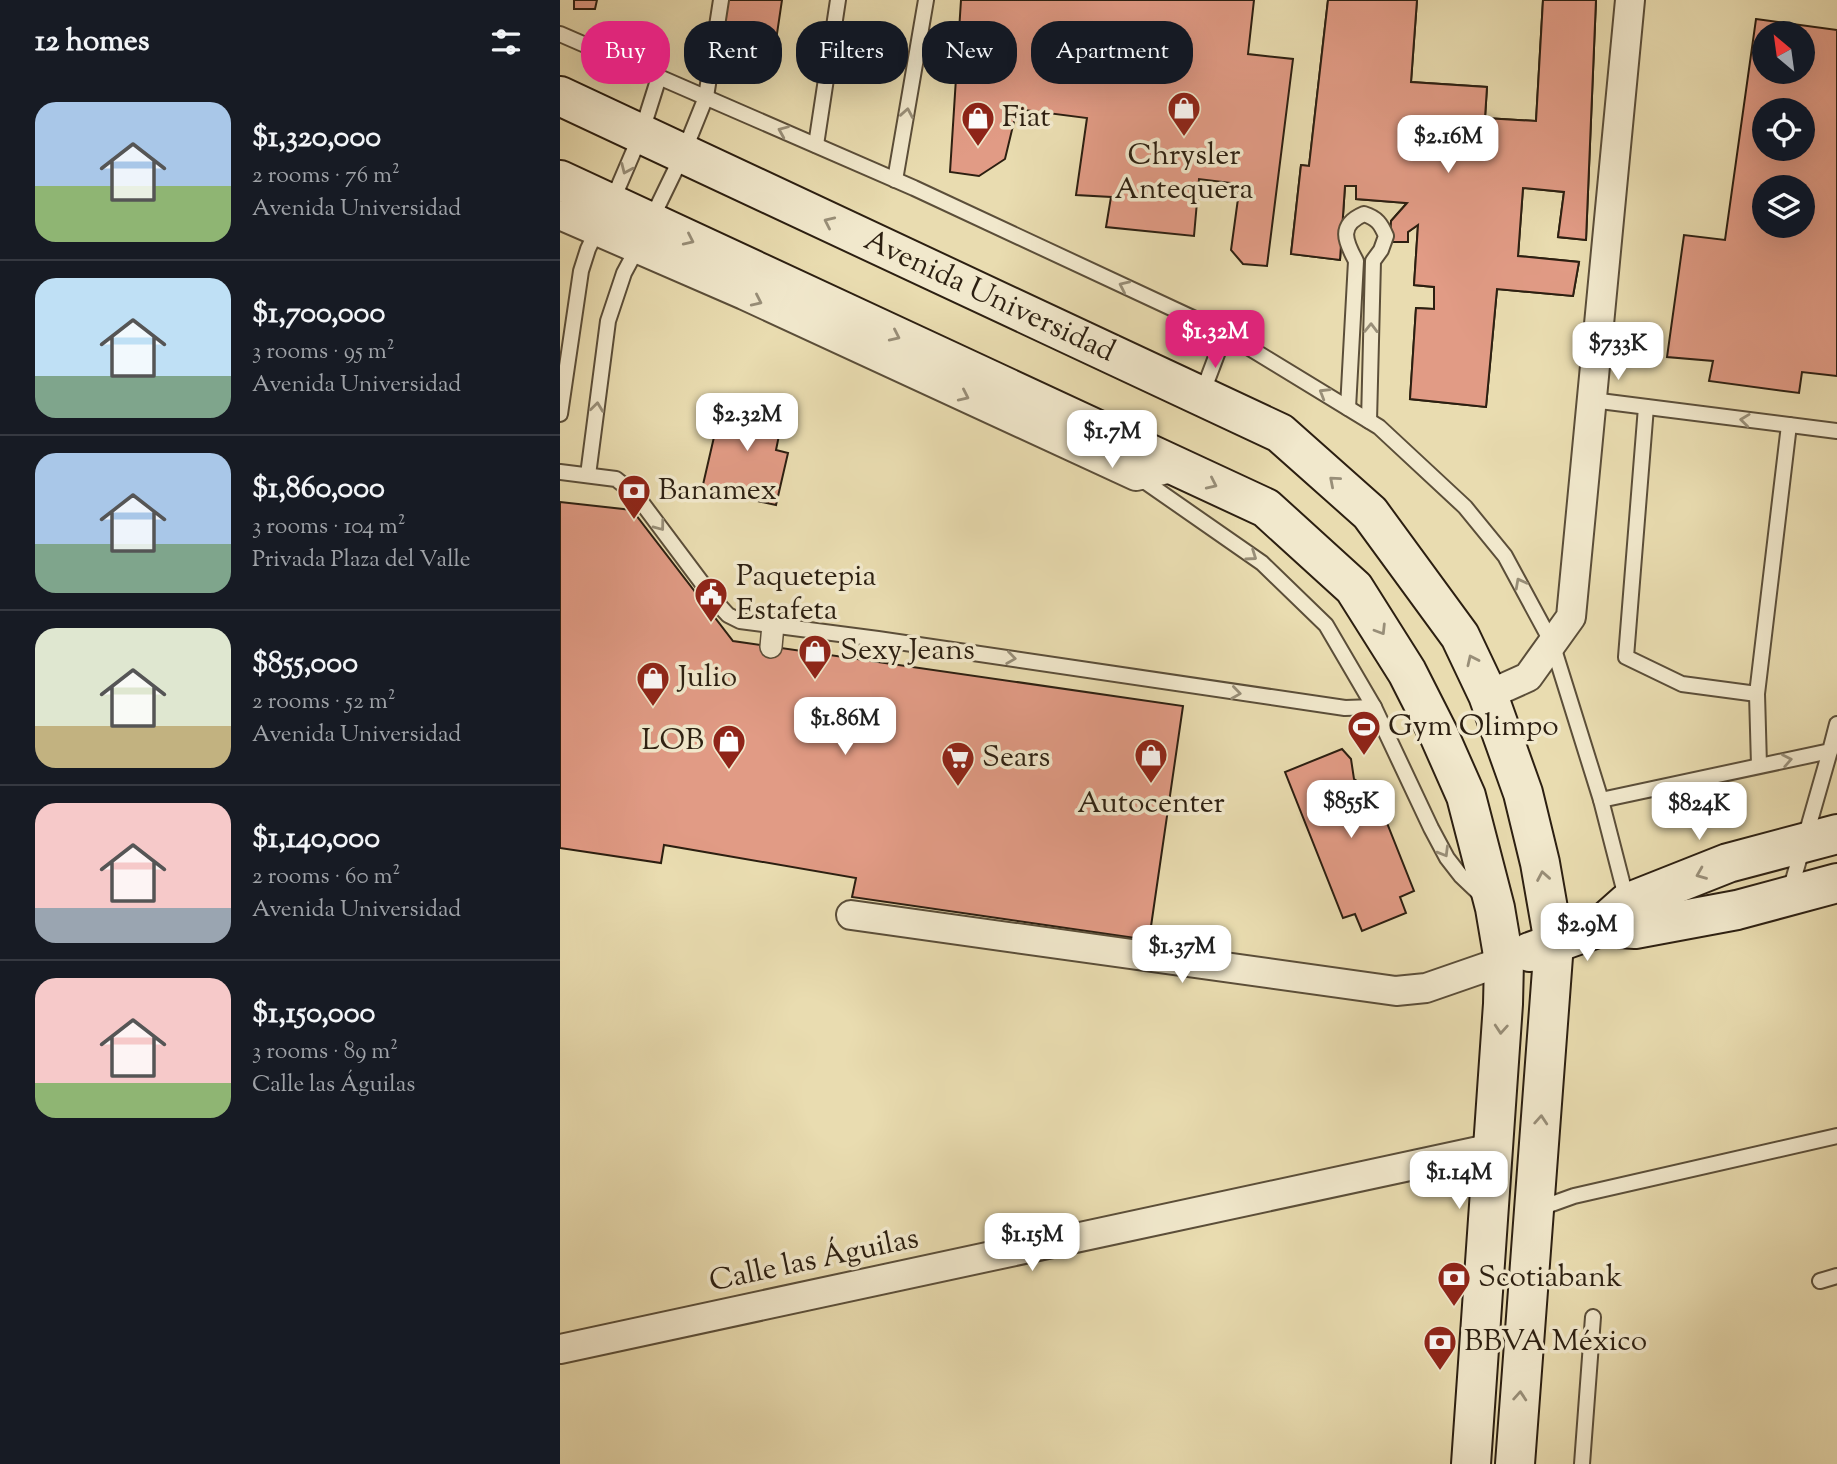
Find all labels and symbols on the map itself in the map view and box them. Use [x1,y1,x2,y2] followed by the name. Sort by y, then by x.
[1752,21,1815,84] north arrow
[1165,89,1203,138] shop icon: Chrysler Antequera
[1002,97,1050,140] place label: Fiat
[959,99,997,148] shop icon: Fiat
[899,107,914,119] one-way arrow
[1391,116,1505,175] pin: $2.16M
[778,125,790,139] one-way arrow
[1115,135,1254,212] place label: Chrysler Antequera
[620,162,634,174] one-way arrow
[824,216,836,230] one-way arrow
[856,220,1122,374] street label: Avenida Universidad
[681,232,694,246] one-way arrow
[1119,280,1131,294] one-way arrow
[750,293,762,307] one-way arrow
[1158,310,1272,370] pin: $1.32M
[1364,322,1379,333] one-way arrow
[1569,322,1667,382] pin: $733K
[888,328,900,342] one-way arrow
[957,388,969,402] one-way arrow
[1318,389,1331,402] one-way arrow
[690,393,804,453] pin: $2.32M
[590,401,605,413] one-way arrow
[1063,410,1161,470] pin: $1.7M
[1739,412,1751,427] one-way arrow
[658,470,777,513] place label: Banamex
[615,472,653,521] bank icon: Banamex
[1205,475,1217,489] one-way arrow
[1329,477,1342,489] one-way arrow
[651,518,664,531] one-way arrow
[1244,548,1257,560] one-way arrow
[736,556,877,633] place label: Paquetepia Estafeta
[692,575,730,624] public building icon: Paquetepia Estafeta
[1515,578,1528,590] one-way arrow
[1372,622,1385,635] one-way arrow
[840,630,975,673] place label: Sexy Jeans
[796,632,834,681] shop icon: Sexy Jeans
[1005,651,1017,666] one-way arrow
[1466,655,1480,667] one-way arrow
[676,657,737,700] place label: Julio
[634,659,672,708] shop icon: Julio
[1230,685,1242,700] one-way arrow
[788,698,902,757] pin: $1.86M
[1388,706,1559,749] place label: Gym Olimpo
[1345,708,1383,757] sports icon: Gym Olimpo
[641,720,704,763] place label: LOB
[710,722,748,771] shop icon: LOB
[1132,736,1170,785] shop icon: Autocenter
[982,737,1050,780] place label: Sears
[939,739,977,788] supermarket icon: Sears
[1781,753,1793,768] one-way arrow
[1302,780,1400,840] pin: $855K
[1650,782,1748,842] pin: $824K
[1077,783,1225,826] place label: Autocenter
[1436,844,1449,857] one-way arrow
[1696,865,1708,879] one-way arrow
[1536,870,1551,882] one-way arrow
[1538,904,1636,963] pin: $2.9M
[1125,926,1239,985] pin: $1.37M
[1494,1024,1509,1035] one-way arrow
[1533,1114,1548,1125] one-way arrow
[1402,1152,1516,1211] pin: $1.14M
[975,1214,1089,1273] pin: $1.15M
[705,1218,923,1304] street label: Calle las Águilas
[1478,1257,1622,1300] place label: Scotiabank
[1435,1259,1473,1308] bank icon: Scotiabank
[1464,1321,1647,1364] place label: BBVA México
[1421,1323,1459,1372] bank icon: BBVA México
[1512,1390,1527,1401] one-way arrow

